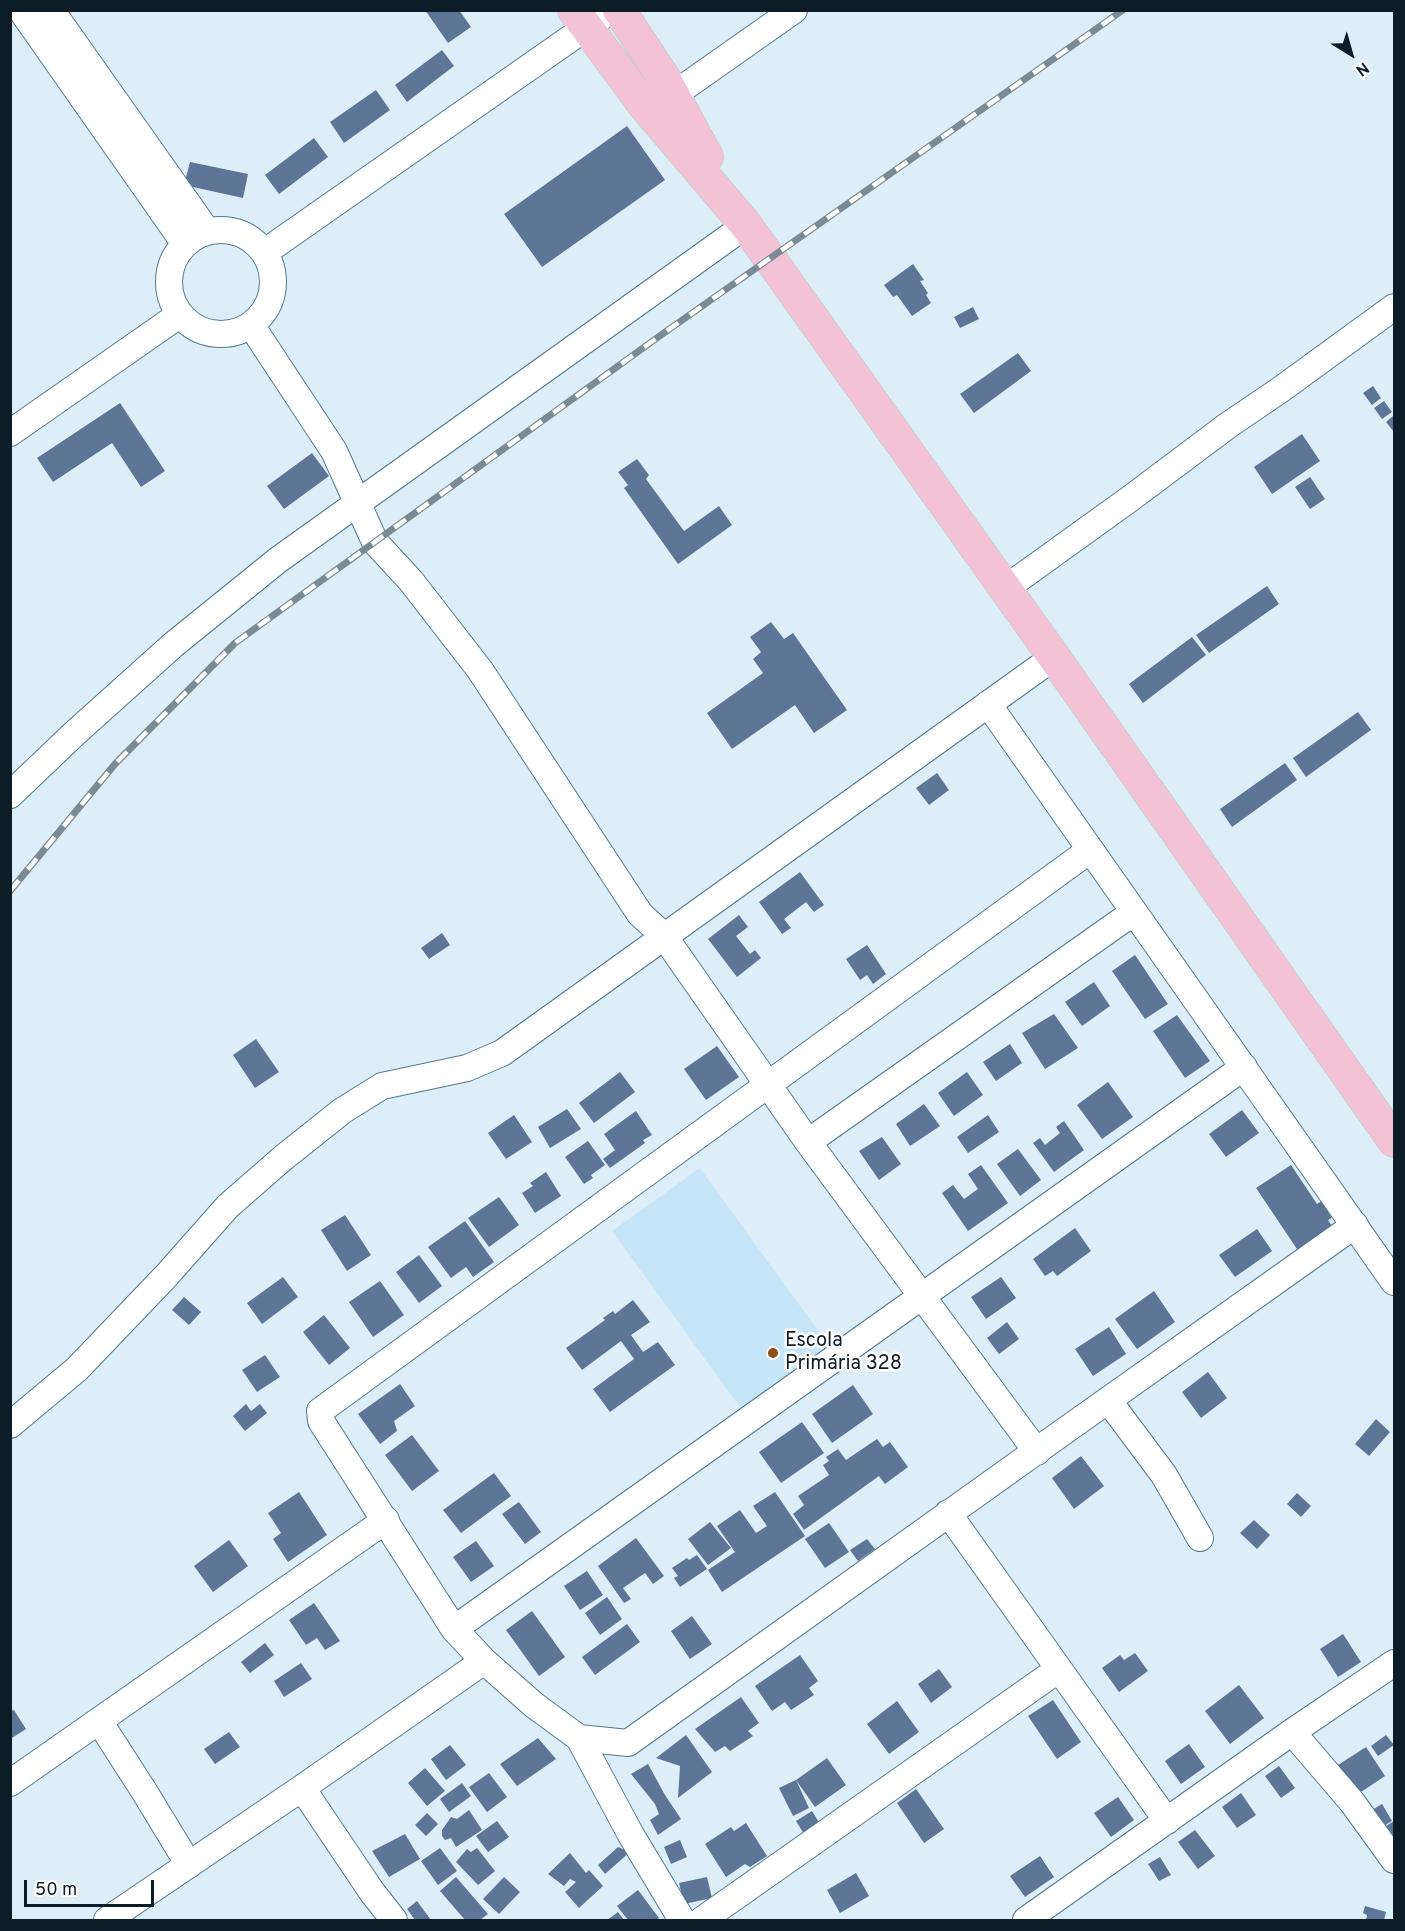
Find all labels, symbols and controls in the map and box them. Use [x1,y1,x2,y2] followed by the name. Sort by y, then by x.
[1321,24,1381,84] north arrow
[1351,57,1372,80] text: N
[785,1330,902,1377] place label: Escola Primária 328
[766,1346,780,1360] marker: Escola Primária 328
[27,1868,158,1906] scale bar
[35,1879,77,1902] text: 50 m

